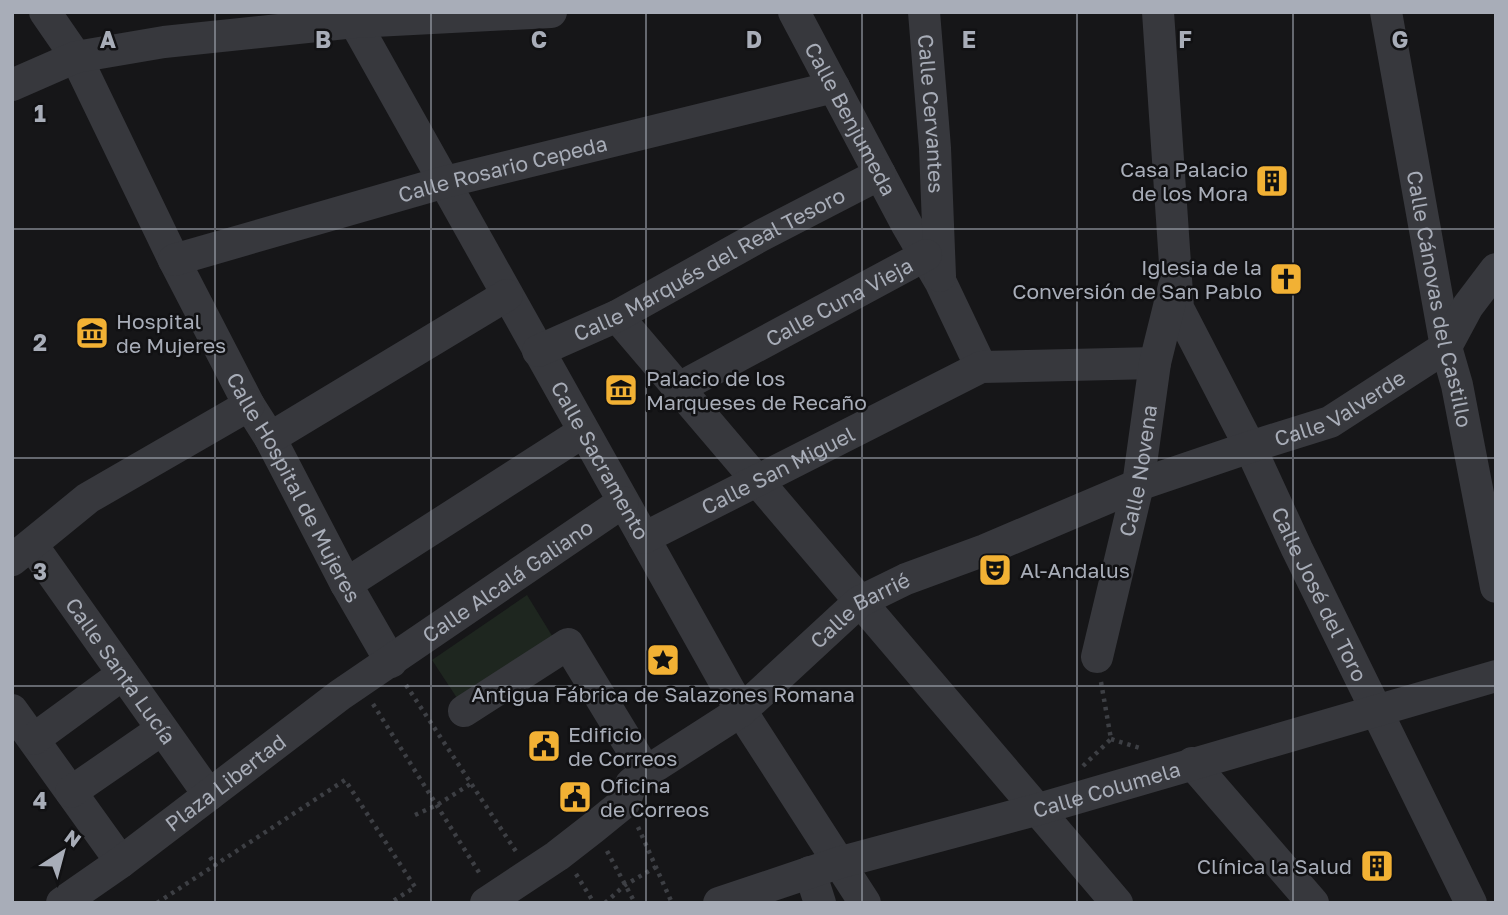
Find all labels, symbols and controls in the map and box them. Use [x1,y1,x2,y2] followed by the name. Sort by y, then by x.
[100,25,117,53] text: A
[315,25,331,53] text: B
[531,25,547,53] text: C
[746,25,762,53] text: D
[962,25,976,53] text: E
[1178,25,1192,53] text: F
[1392,25,1408,53] text: G
[913,33,950,194] street label: Calle Cervantes
[799,38,902,200] street label: Calle Benjumeda
[34,99,46,127] text: 1
[395,130,610,208] street label: Calle Rosario Cepeda
[1120,156,1248,206] place label: Casa Palacio de los Mora
[1253,162,1291,200] building icon: Casa Palacio de los Mora
[1402,168,1478,430] street label: Calle Cánovas del Castillo
[569,181,849,347] street label: Calle Marqués del Real Tesoro
[761,252,917,352] street label: Calle Cuna Vieja
[1012,254,1262,304] place label: Iglesia de la Conversión de San Pablo
[1267,260,1305,298] church icon: Iglesia de la Conversión de San Pablo
[116,308,226,358] place label: Hospital de Mujeres
[73,314,111,352] museum icon: Hospital de Mujeres
[33,328,47,356] text: 2
[1271,364,1410,452] street label: Calle Valverde
[646,365,867,415] place label: Palacio de los Marqueses de Recaño
[221,368,367,607] street label: Calle Hospital de Mujeres
[602,371,640,409] museum icon: Palacio de los Marqueses de Recaño
[546,376,655,544] street label: Calle Sacramento
[1113,403,1162,539] street label: Calle Novena
[697,420,859,520] street label: Calle San Miguel
[1266,503,1373,686] street label: Calle José del Toro
[417,513,598,648] street label: Calle Alcalá Galiano
[976,551,1014,589] theatre icon: Al-Andalus
[33,557,47,585] text: 3
[1020,557,1130,583] place label: Al-Andalus
[804,566,914,654] street label: Calle Barrié
[60,592,182,749] street label: Calle Santa Lucía
[644,641,682,679] place icon: Antigua Fábrica de Salazones Romana
[471,681,855,707] place label: Antigua Fábrica de Salazones Romana
[568,721,677,771] place label: Edificio de Correos
[525,727,563,765] public building icon: Edificio de Correos
[160,728,291,837] street label: Plaza Libertad
[1030,756,1183,823] street label: Calle Columela
[600,772,709,822] place label: Oficina de Correos
[556,778,594,816] public building icon: Oficina de Correos
[33,786,47,814] text: 4
[28,817,98,887] north arrow
[61,824,86,851] text: N
[1358,847,1396,885] building icon: Clínica la Salud
[1197,853,1352,879] place label: Clínica la Salud

